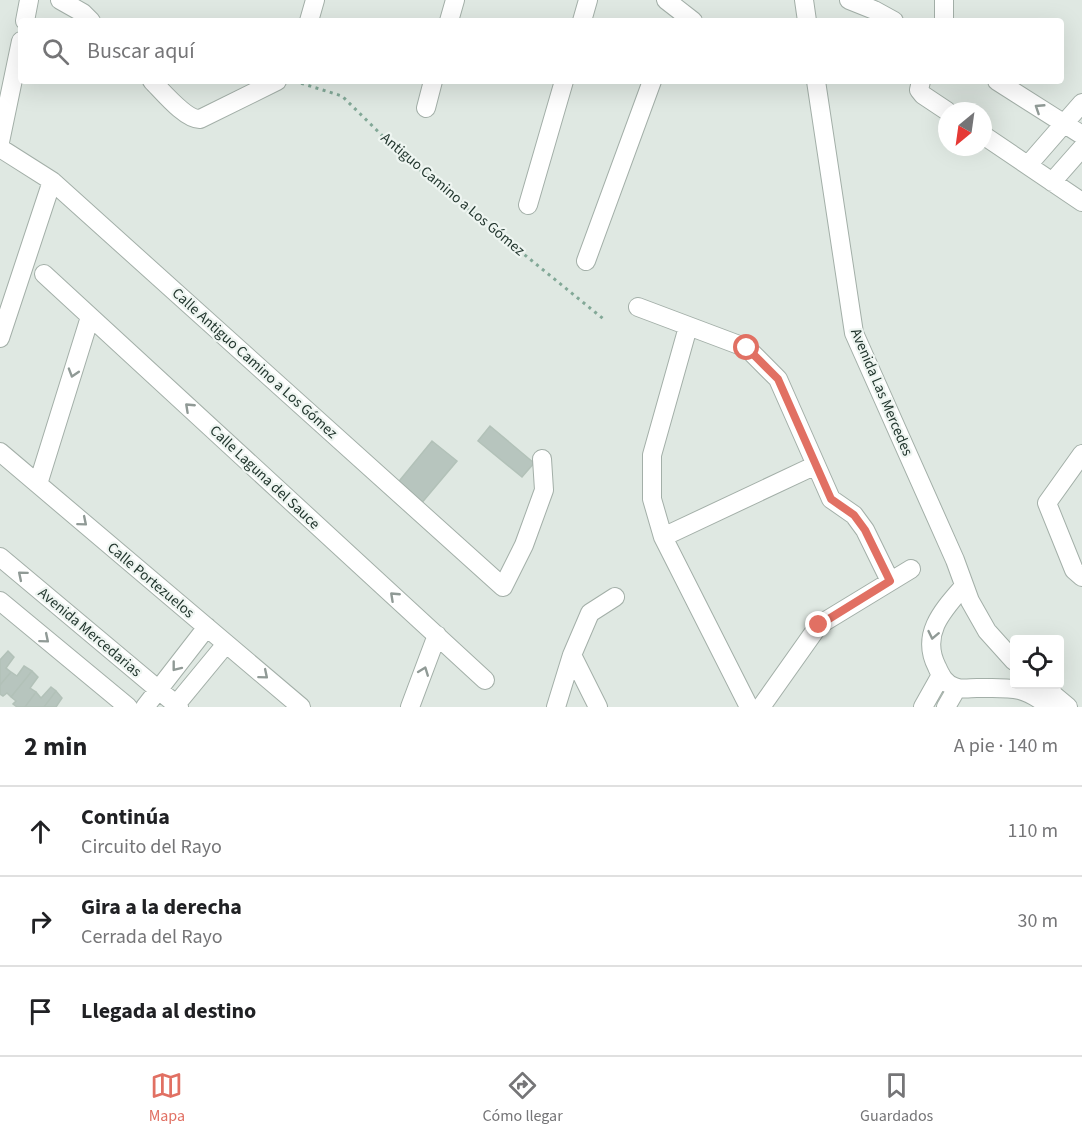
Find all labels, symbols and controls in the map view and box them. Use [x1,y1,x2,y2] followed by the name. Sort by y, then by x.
[18,18,1064,84] search box
[39,35,72,68] icon: search
[87,35,195,67] text: Buscar aquí
[938,102,992,156] north arrow
[1035,105,1046,116] one-way arrow
[376,128,529,261] street label: Antiguo Camino a Los Gómez
[167,283,342,444] street label: Calle Antiguo Camino a Los Gómez
[845,325,918,459] street label: Avenida Las Mercedes
[733,334,759,360] route start
[68,367,80,378] one-way arrow
[185,403,195,414] one-way arrow
[205,421,324,534] street label: Calle Laguna del Sauce
[76,515,87,526] one-way arrow
[103,538,199,623] street label: Calle Portezuelos
[17,571,28,582] one-way arrow
[33,583,146,682] street label: Avenida Mercedarias
[390,592,401,603] one-way arrow
[805,611,831,637] route end
[928,630,941,640] one-way arrow
[38,631,49,642] one-way arrow
[1010,635,1064,689] map controls
[1010,635,1064,689] button: locate
[173,661,184,672] one-way arrow
[416,666,429,677] one-way arrow
[257,668,268,679] one-way arrow
[24,728,87,765] text: 2 min
[954,732,1058,760] text: A pie · 140 m
[81,801,170,833] text: Continúa
[24,815,57,848] icon: ahead
[1008,817,1058,845] text: 110 m
[81,833,222,861] text: Circuito del Rayo
[81,891,242,923] text: Gira a la derecha
[24,905,57,938] icon: right
[1018,907,1058,935] text: 30 m
[81,923,223,951] text: Cerrada del Rayo
[24,995,57,1028] icon: arrive
[81,995,256,1027] text: Llegada al destino
[149,1069,185,1127] tab: Mapa
[482,1069,563,1127] tab: Cómo llegar
[860,1069,933,1127] tab: Guardados

